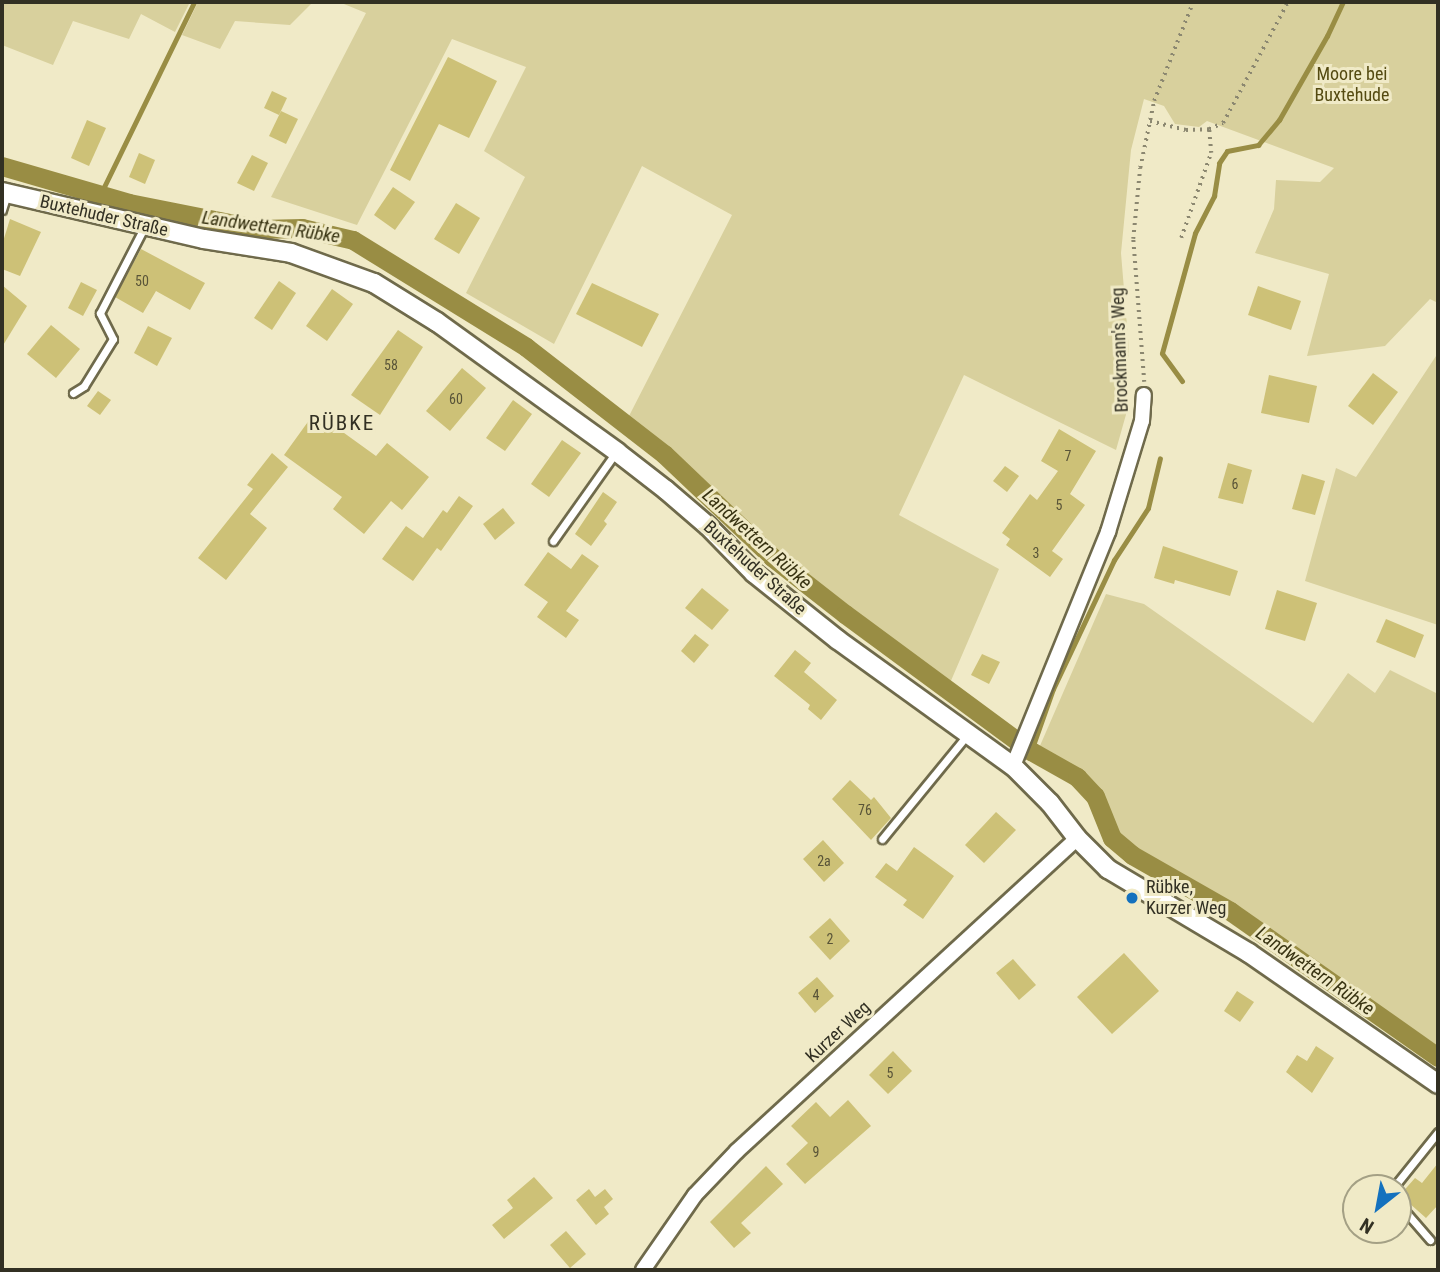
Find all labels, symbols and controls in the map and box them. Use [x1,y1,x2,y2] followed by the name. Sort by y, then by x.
[1315,64,1389,106] park label: Moore bei Buxtehude
[38,191,170,241] street label: Buxtehuder Straße
[200,206,342,248] water label: Landwettern Rübke
[135,273,149,289] house number: 50
[1107,287,1133,413] street label: Brockmann's Weg
[384,357,398,373] house number: 58
[449,391,463,407] house number: 60
[309,410,375,436] district label: RÜBKE
[1065,448,1071,464] house number: 7
[1232,476,1238,492] house number: 6
[698,484,816,594] water label: Landwettern Rübke
[1056,497,1062,513] house number: 5
[699,516,811,620] street label: Buxtehuder Straße
[1033,545,1039,561] house number: 3
[858,802,872,818] house number: 76
[817,853,831,869] house number: 2a
[1146,877,1226,920] place label: Rübke, Kurzer Weg
[1124,890,1140,906] marker: Rübke, Kurzer Weg
[1251,922,1379,1020] water label: Landwettern Rübke
[827,931,833,947] house number: 2
[813,987,819,1003] house number: 4
[801,997,875,1067] street label: Kurzer Weg
[887,1065,893,1081] house number: 5
[813,1144,819,1160] house number: 9
[1342,1174,1412,1244] north arrow
[1356,1213,1378,1239] text: N

